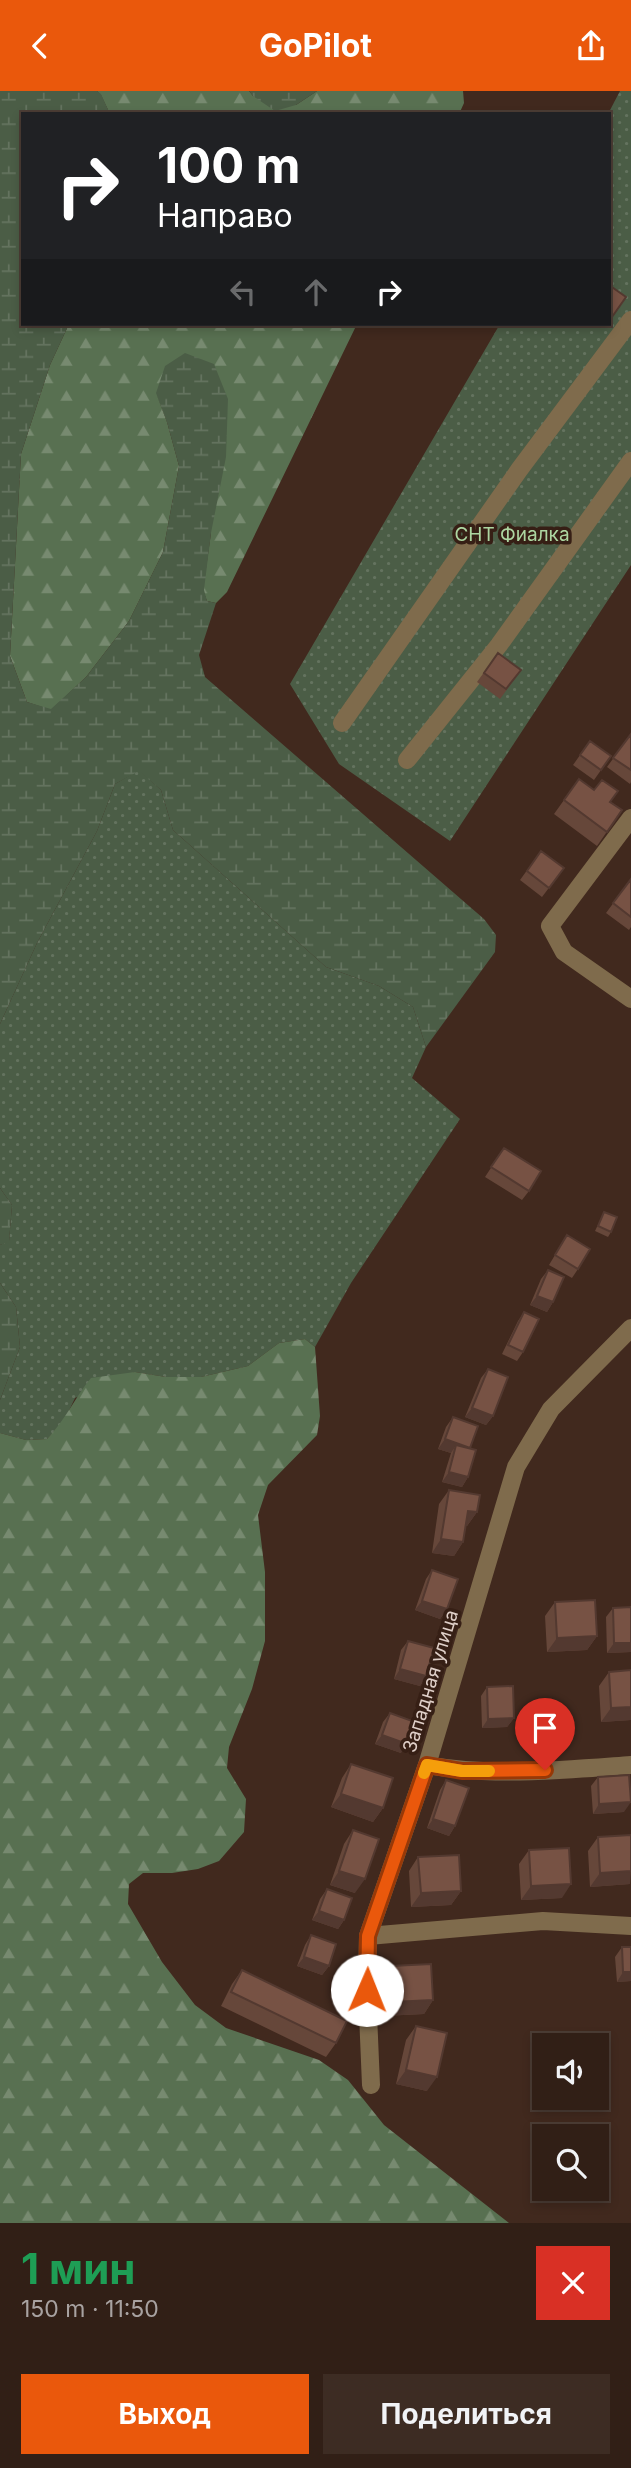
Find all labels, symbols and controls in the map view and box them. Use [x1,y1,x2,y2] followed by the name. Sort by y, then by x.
[259,26,372,65] text: GoPilot
[21,27,59,65] icon: back
[572,27,610,65] icon: share
[157,136,301,195] text: 100 m
[42,140,133,231] icon: right
[157,196,293,235] text: Направо
[224,273,262,311] icon: left
[297,273,335,311] icon: ahead
[370,273,408,311] icon: right
[454,523,570,546] park label: СНТ Фиалка
[398,1607,463,1755] street label: Западная улица
[515,1698,575,1770] pin
[526,1709,564,1747] icon: arrive
[330,1953,404,2027] position arrow
[532,2033,609,2201] map controls
[532,2033,609,2110] button: sound
[532,2124,609,2201] button: search
[21,2243,135,2294] text: 1 мин
[536,2246,610,2320] button: close
[21,2295,159,2323] text: 150 m · 11:50
[21,2374,309,2454] button: Выход
[323,2374,610,2454] button: Поделиться

